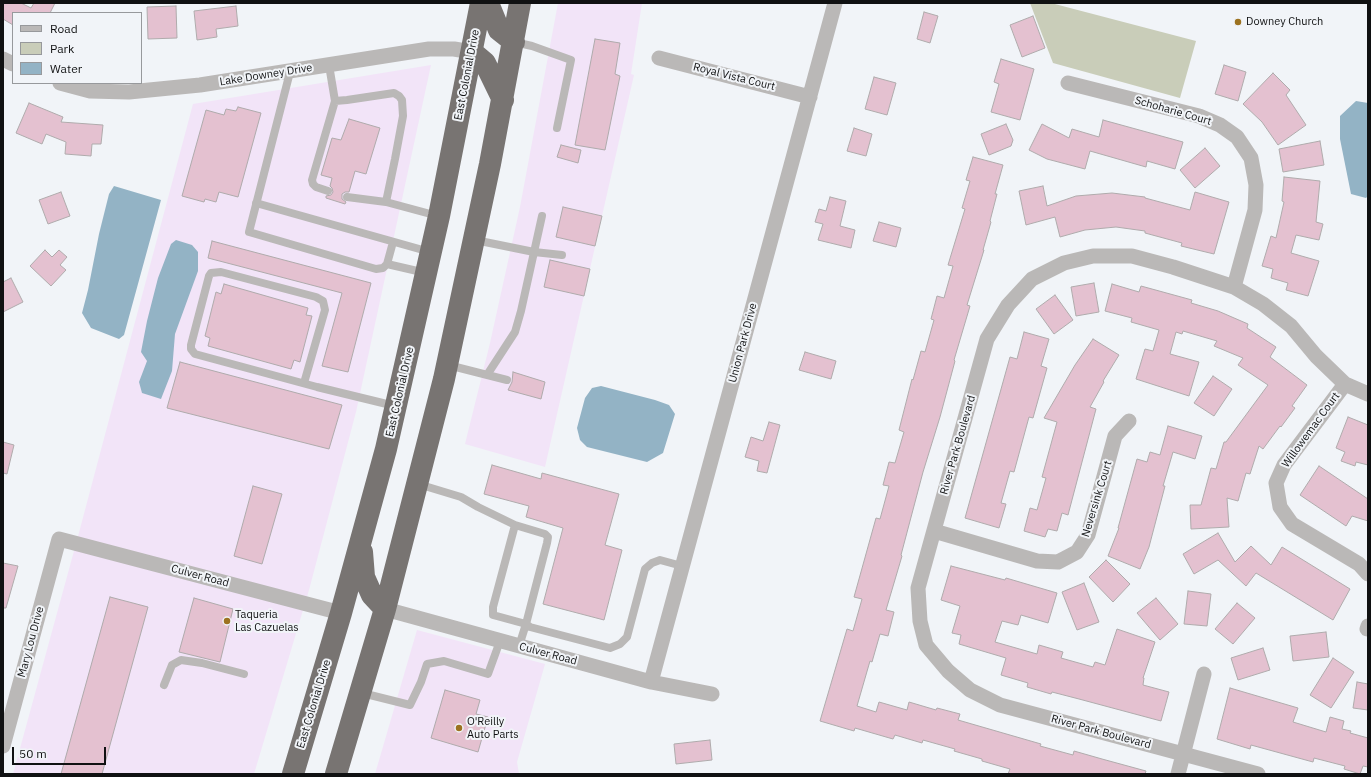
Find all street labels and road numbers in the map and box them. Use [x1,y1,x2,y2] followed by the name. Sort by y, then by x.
[452,29,482,121] street label: East Colonial Drive
[692,60,776,94] street label: Royal Vista Court
[219,61,313,89] street label: Lake Downey Drive
[1133,94,1213,128] street label: Schoharie Court
[726,302,760,384] street label: Union Park Drive
[383,346,417,438] street label: East Colonial Drive
[1279,390,1343,470] street label: Willowemac Court
[937,394,979,496] street label: River Park Boulevard
[1079,459,1115,539] street label: Neversink Court
[170,562,230,590] street label: Culver Road
[15,605,47,679] street label: Mary Lou Drive
[518,640,578,668] street label: Culver Road
[294,658,334,750] street label: East Colonial Drive
[1050,712,1152,752] street label: River Park Boulevard

